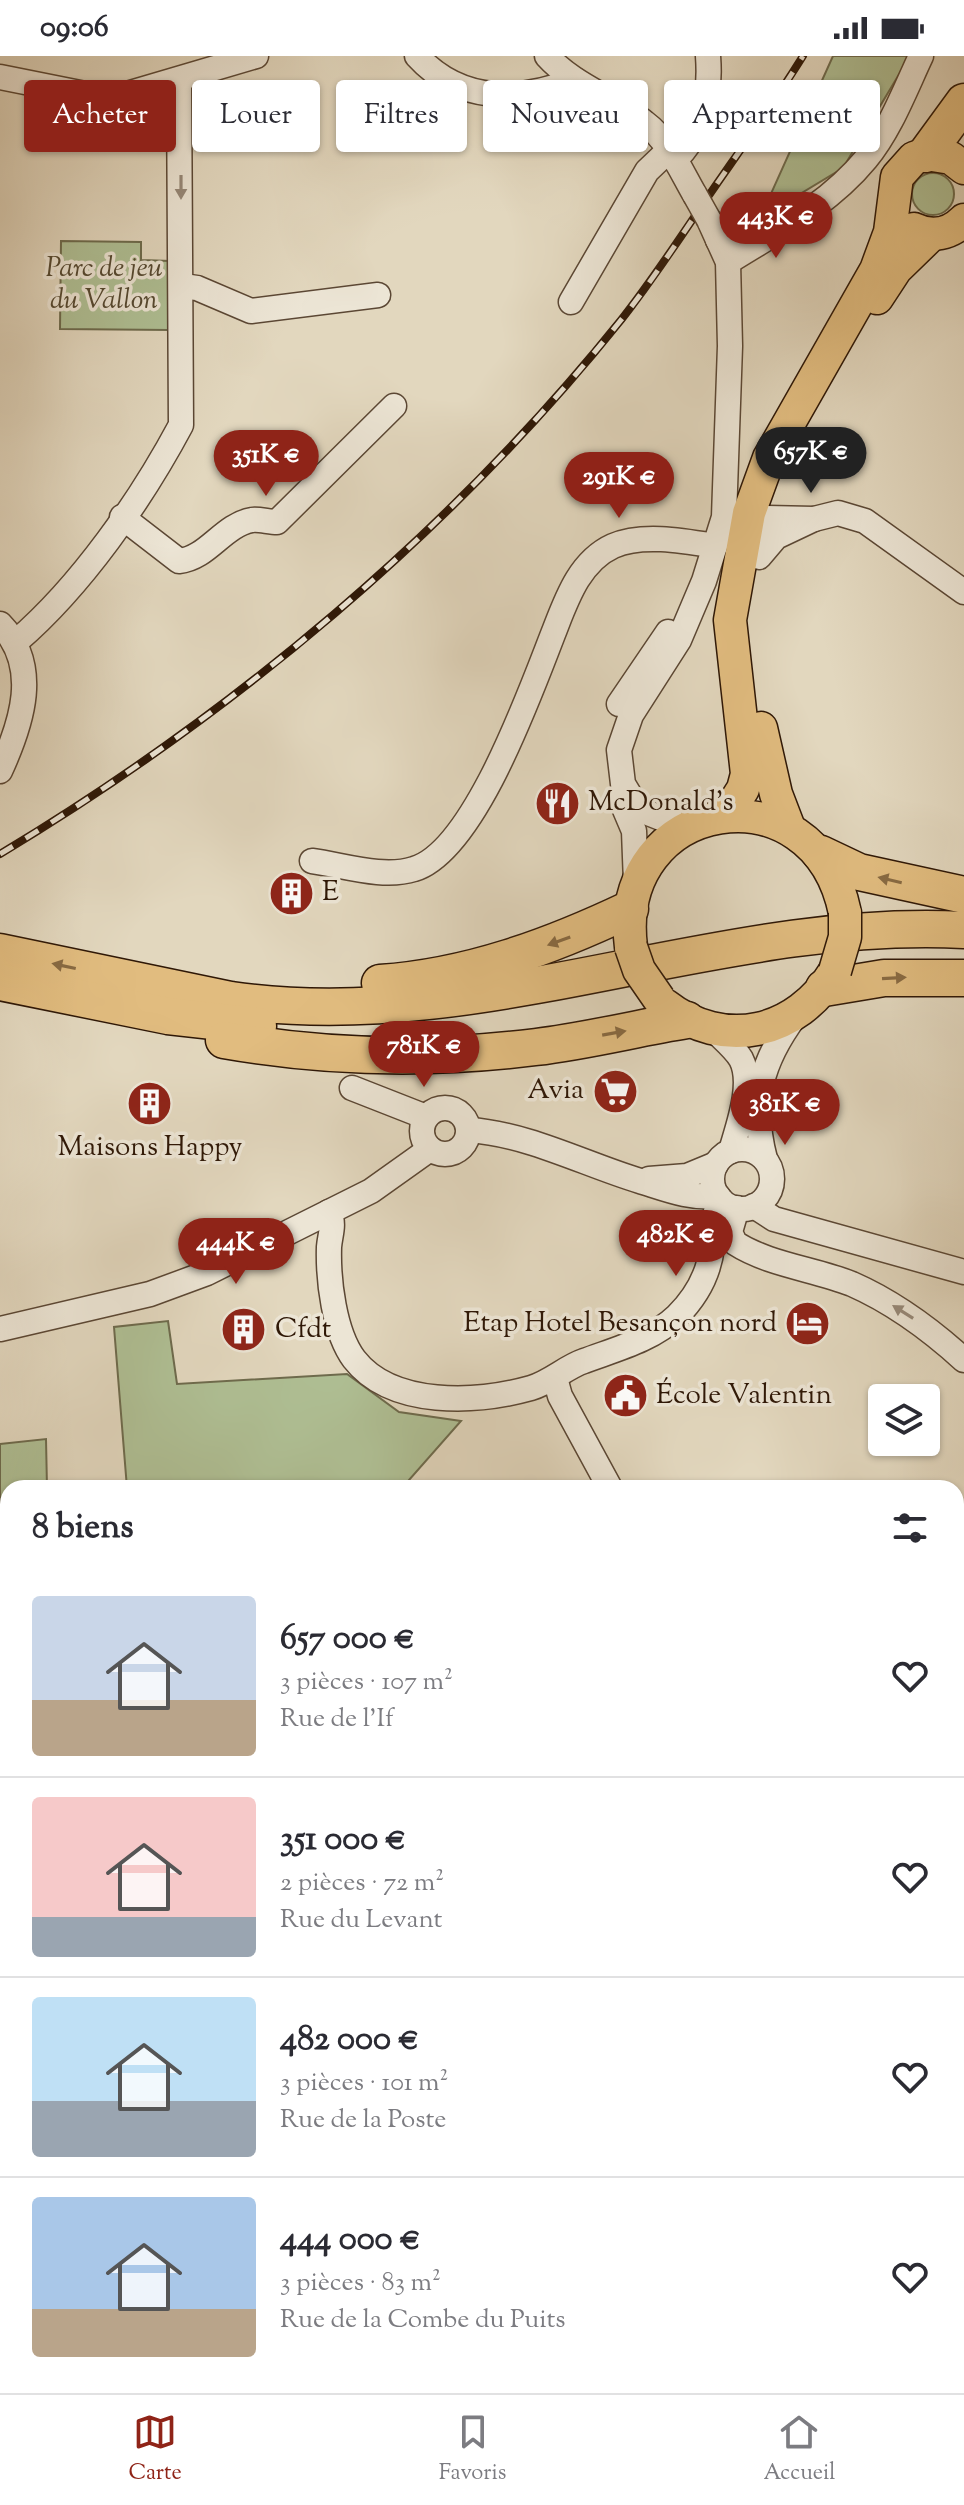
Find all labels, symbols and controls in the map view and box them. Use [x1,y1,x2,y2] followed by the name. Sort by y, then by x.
[40,7,109,50] text: 09:06
[24,80,176,152] chip: Acheter
[192,80,320,152] chip: Louer
[336,80,467,152] chip: Filtres
[483,80,648,152] chip: Nouveau
[664,80,880,152] chip: Appartement
[175,175,187,200] one-way arrow
[711,192,841,260] pin: 443K €
[737,199,815,236] text: 443K €
[46,249,163,321] park label: Parc de jeu du Vallon
[746,427,876,495] pin: 657K €
[201,430,331,498] pin: 351K €
[773,434,849,471] text: 657K €
[232,437,300,474] text: 351K €
[554,452,684,520] pin: 291K €
[582,459,656,496] text: 291K €
[533,779,581,827] restaurant icon: McDonald's
[588,783,734,823] place label: McDonald's
[267,869,315,917] building icon: E
[322,873,339,913] place label: E
[878,873,903,885] one-way arrow
[546,936,570,948] one-way arrow
[51,959,76,972] one-way arrow
[882,971,907,984] one-way arrow
[359,1021,489,1089] pin: 781K €
[601,1027,626,1039] one-way arrow
[386,1028,462,1065] text: 781K €
[591,1067,639,1115] supermarket icon: Avia
[527,1071,584,1111] place label: Avia
[126,1079,174,1127] building icon: Maisons Happy
[720,1079,850,1147] pin: 381K €
[749,1086,821,1123] text: 381K €
[57,1128,243,1168] place label: Maisons Happy
[611,1210,741,1278] pin: 482K €
[637,1217,715,1254] text: 482K €
[171,1218,301,1286] pin: 444K €
[196,1225,276,1262] text: 444K €
[784,1300,832,1348] hotel icon: Etap Hotel Besançon nord
[464,1304,777,1344] place label: Etap Hotel Besançon nord
[892,1305,913,1320] one-way arrow
[220,1306,268,1354] building icon: Cfdt
[275,1310,332,1350] place label: Cfdt
[601,1372,649,1420] public building icon: École Valentin
[656,1376,832,1416] place label: École Valentin
[868,1384,940,1456] map controls
[868,1384,940,1456] button: layers
[32,1504,134,1553] text: 8 biens
[888,1506,932,1550] icon: filters
[280,1615,415,1664] text: 657 000 €
[96,1628,192,1724] icon: home
[888,1654,932,1698] icon: heart
[280,1664,453,1701] text: 3 pièces · 107 m²
[280,1701,394,1738] text: Rue de l'If
[280,1816,406,1865] text: 351 000 €
[96,1829,192,1925] icon: home
[888,1855,932,1899] icon: heart
[280,1865,444,1902] text: 2 pièces · 72 m²
[280,1902,442,1939] text: Rue du Levant
[280,2016,419,2065] text: 482 000 €
[96,2029,192,2125] icon: home
[888,2055,932,2099] icon: heart
[280,2065,448,2102] text: 3 pièces · 101 m²
[280,2102,446,2139] text: Rue de la Poste
[280,2216,421,2265] text: 444 000 €
[96,2229,192,2325] icon: home
[888,2255,932,2299] icon: heart
[280,2265,441,2302] text: 3 pièces · 83 m²
[280,2302,566,2339] text: Rue de la Combe du Puits
[128,2410,182,2490] tab: Carte
[439,2410,507,2490] tab: Favoris
[764,2410,835,2490] tab: Accueil

